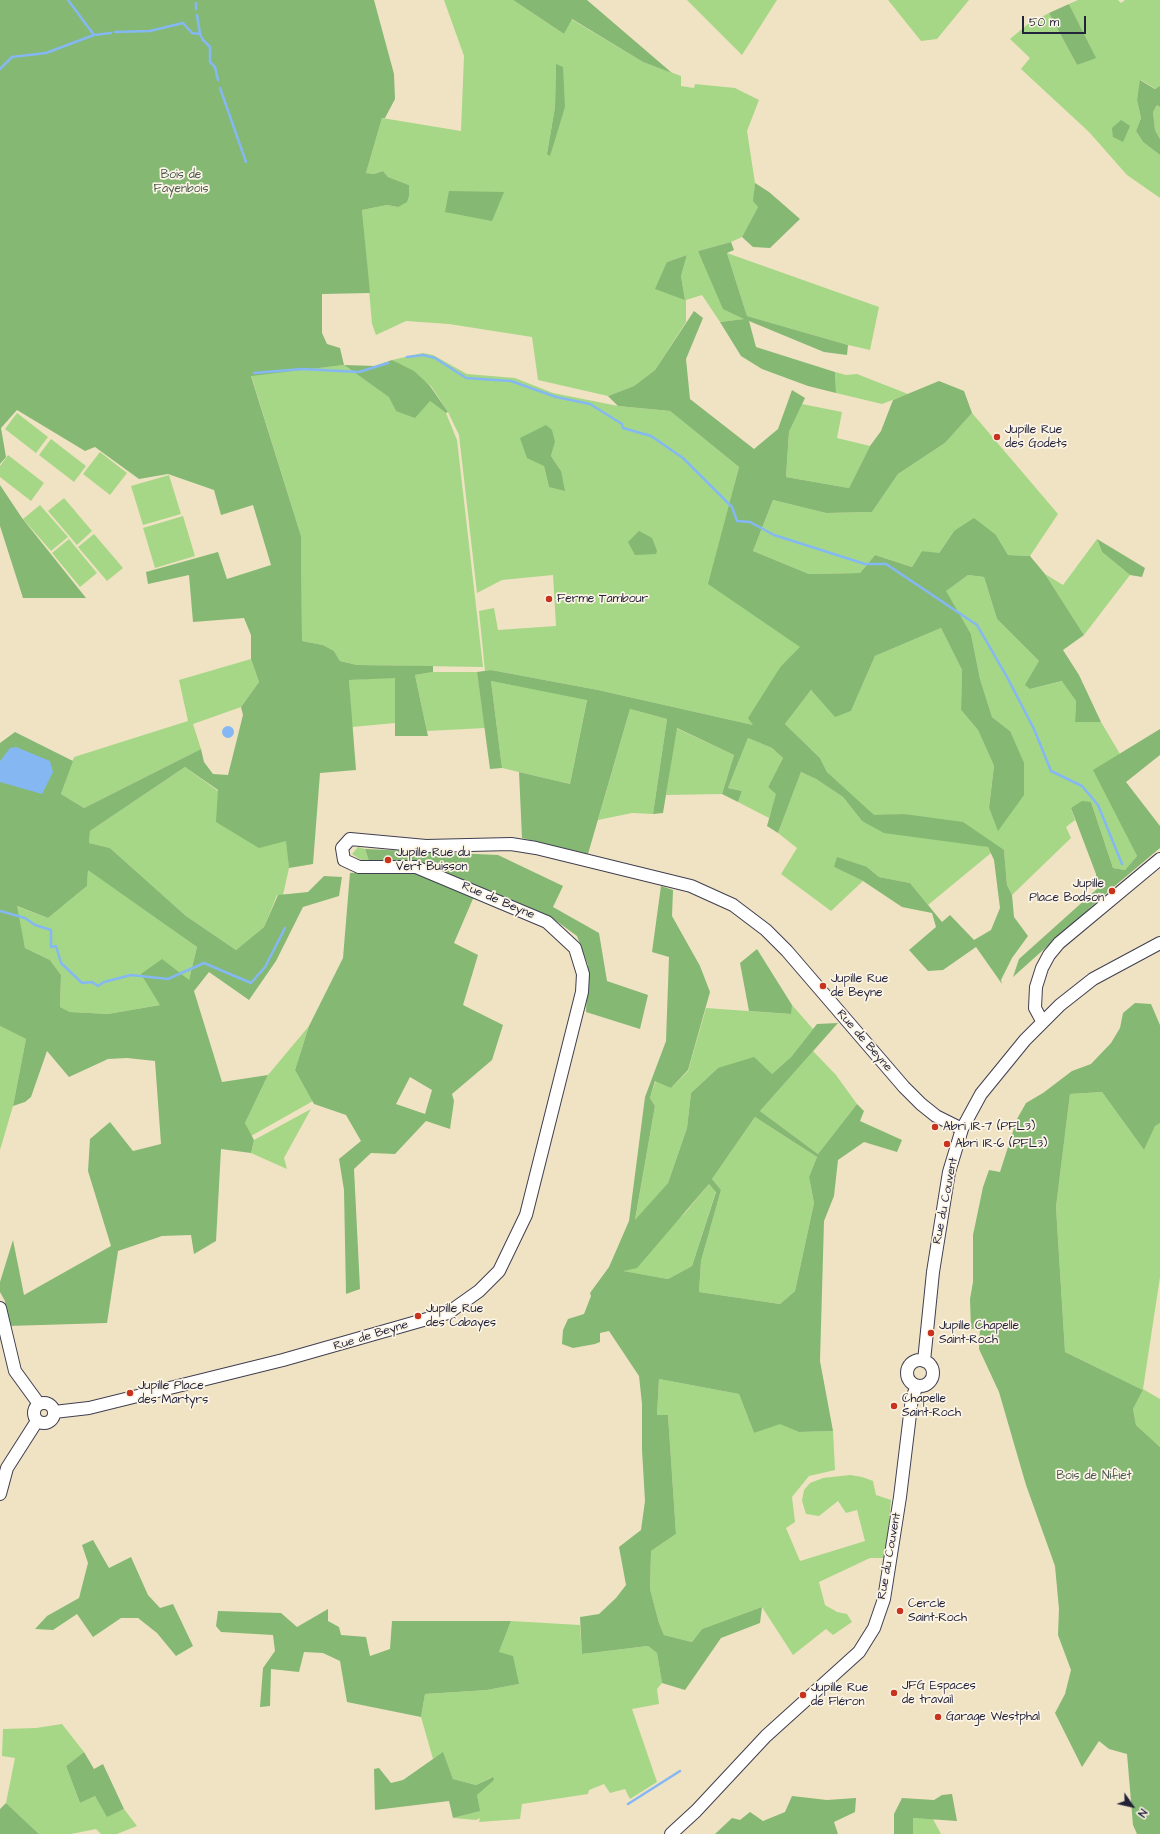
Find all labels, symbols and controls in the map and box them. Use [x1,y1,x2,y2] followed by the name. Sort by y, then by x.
[1024,8,1088,34] scale bar
[1029,14,1059,31] text: 50 m
[154,168,208,196] park label: Bois de Fayenbois
[1005,423,1067,451] place label: Jupille Rue des Godets
[992,432,1002,442] marker: Jupille Rue des Godets
[557,592,648,606] place label: Ferme Tambour
[544,594,554,604] marker: Ferme Tambour
[396,846,470,874] place label: Jupille Rue du Vert Buisson
[383,855,393,865] marker: Jupille Rue du Vert Buisson
[1029,877,1104,905] place label: Jupille Place Bodson
[460,879,536,923] street label: Rue de Beyne
[1107,886,1117,896] marker: Jupille Place Bodson
[831,972,888,1000] place label: Jupille Rue de Beyne
[818,981,828,991] marker: Jupille Rue de Beyne
[833,1007,895,1075] street label: Rue de Beyne
[943,1120,1035,1134] place label: Abri IR-7 (PFL3)
[930,1122,940,1132] marker: Abri IR-7 (PFL3)
[955,1137,1047,1151] place label: Abri IR-6 (PFL3)
[942,1139,952,1149] marker: Abri IR-6 (PFL3)
[931,1156,961,1246] street label: Rue du Couvent
[426,1302,496,1330] place label: Jupille Rue des Cabayes
[413,1311,423,1321] marker: Jupille Rue des Cabayes
[332,1318,410,1354] street label: Rue de Beyne
[939,1319,1019,1347] place label: Jupille Chapelle Saint-Roch
[926,1328,936,1338] marker: Jupille Chapelle Saint-Roch
[138,1379,208,1407] place label: Jupille Place des Martyrs
[125,1388,135,1398] marker: Jupille Place des Martyrs
[902,1392,961,1420] place label: Chapelle Saint-Roch
[889,1401,899,1411] marker: Chapelle Saint-Roch
[1056,1469,1132,1483] park label: Bois de Nifiet
[875,1511,905,1601] street label: Rue du Couvent
[908,1597,967,1625] place label: Cercle Saint-Roch
[895,1606,905,1616] marker: Cercle Saint-Roch
[902,1679,976,1707] place label: JFG Espaces de travail
[811,1681,868,1709] place label: Jupille Rue de Fléron
[889,1688,899,1698] marker: JFG Espaces de travail
[798,1690,808,1700] marker: Jupille Rue de Fléron
[946,1710,1040,1724] place label: Garage Westphal
[933,1712,943,1722] marker: Garage Westphal
[1112,1786,1152,1826] north arrow
[1134,1806,1151,1820] text: N

